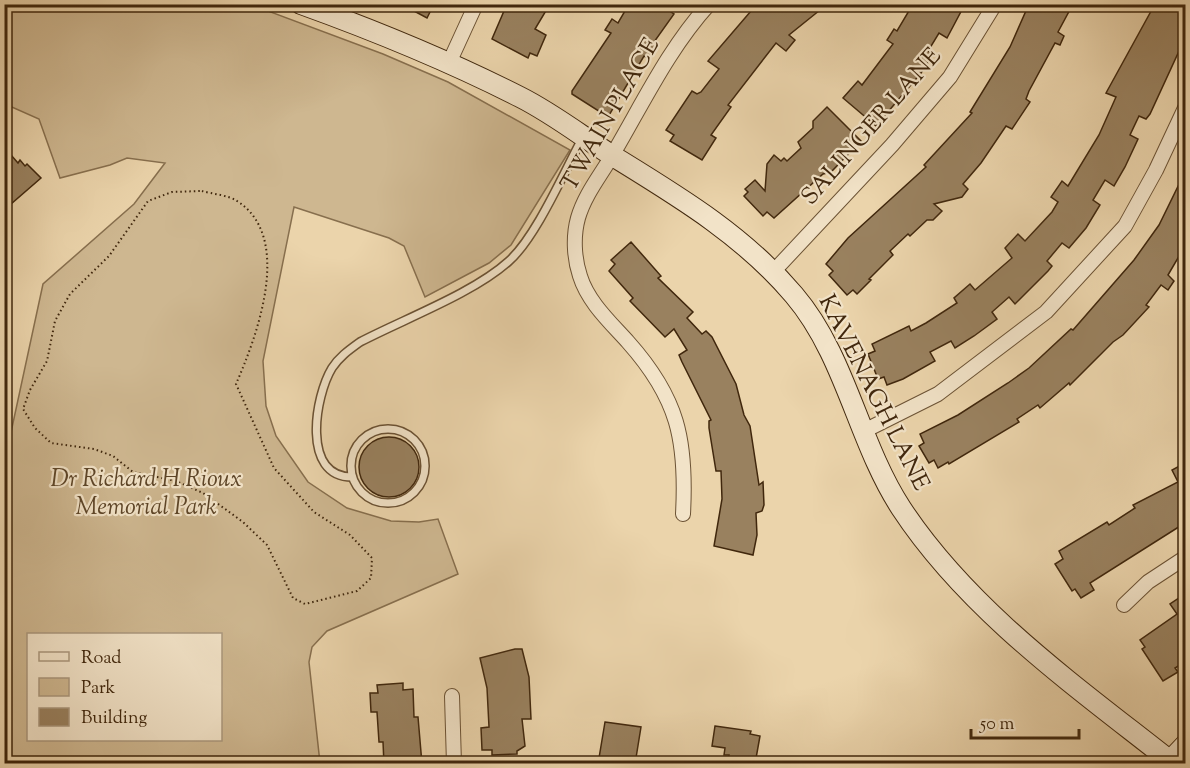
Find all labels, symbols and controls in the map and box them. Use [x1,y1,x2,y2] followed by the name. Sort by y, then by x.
[553,32,669,198] street label: TWAIN PLACE
[794,40,950,213] street label: SALINGER LANE
[809,289,937,497] street label: KAVENAGH LANE
[50,463,242,525] park label: Dr Richard H Rioux Memorial Park
[27,633,222,741] legend
[81,646,121,672] text: Road
[81,676,116,702] text: Park
[971,702,1079,740] scale bar
[81,706,147,732] text: Building
[979,712,1015,738] text: 50 m

